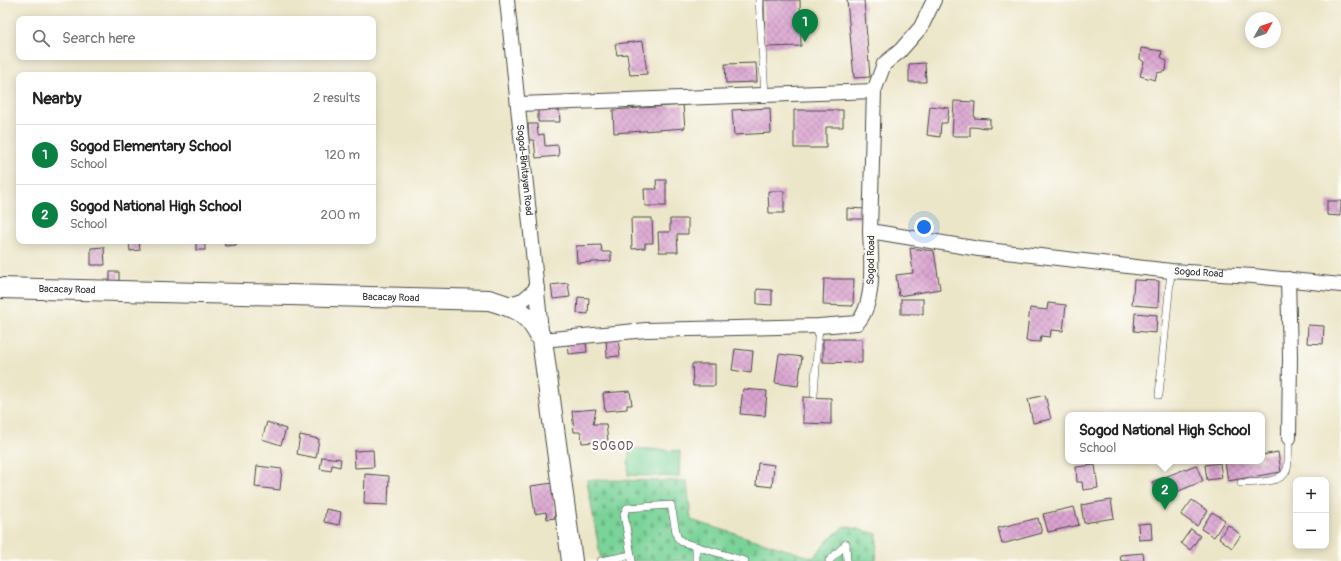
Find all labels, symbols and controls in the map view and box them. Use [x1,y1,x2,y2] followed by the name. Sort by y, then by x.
[792,9,818,42] pin: 1
[1245,12,1281,48] north arrow
[16,16,376,60] search box
[30,27,52,49] icon: search
[62,29,135,48] text: Search here
[32,88,81,109] text: Nearby
[313,90,360,106] text: 2 results
[514,124,535,216] street label: Sogod-Binitayan Road
[70,137,232,156] text: Sogod Elementary School
[42,147,48,163] text: 1
[324,147,360,163] text: 120 m
[70,156,107,172] text: School
[70,197,242,216] text: Sogod National High School
[41,207,49,223] text: 2
[321,207,360,223] text: 200 m
[70,216,107,232] text: School
[914,217,934,237] your location
[865,235,877,285] street label: Sogod Road
[1174,265,1224,280] street label: Sogod Road
[38,283,96,296] street label: Bacacay Road
[362,291,420,304] street label: Bacacay Road
[1065,412,1265,464] popup
[1079,421,1251,440] text: Sogod National High School
[592,439,634,454] district label: SOGOD
[1079,440,1116,456] text: School
[1152,477,1178,510] pin: 2
[1293,477,1329,549] map controls
[1293,477,1329,513] button: +
[1293,513,1329,549] button: −

